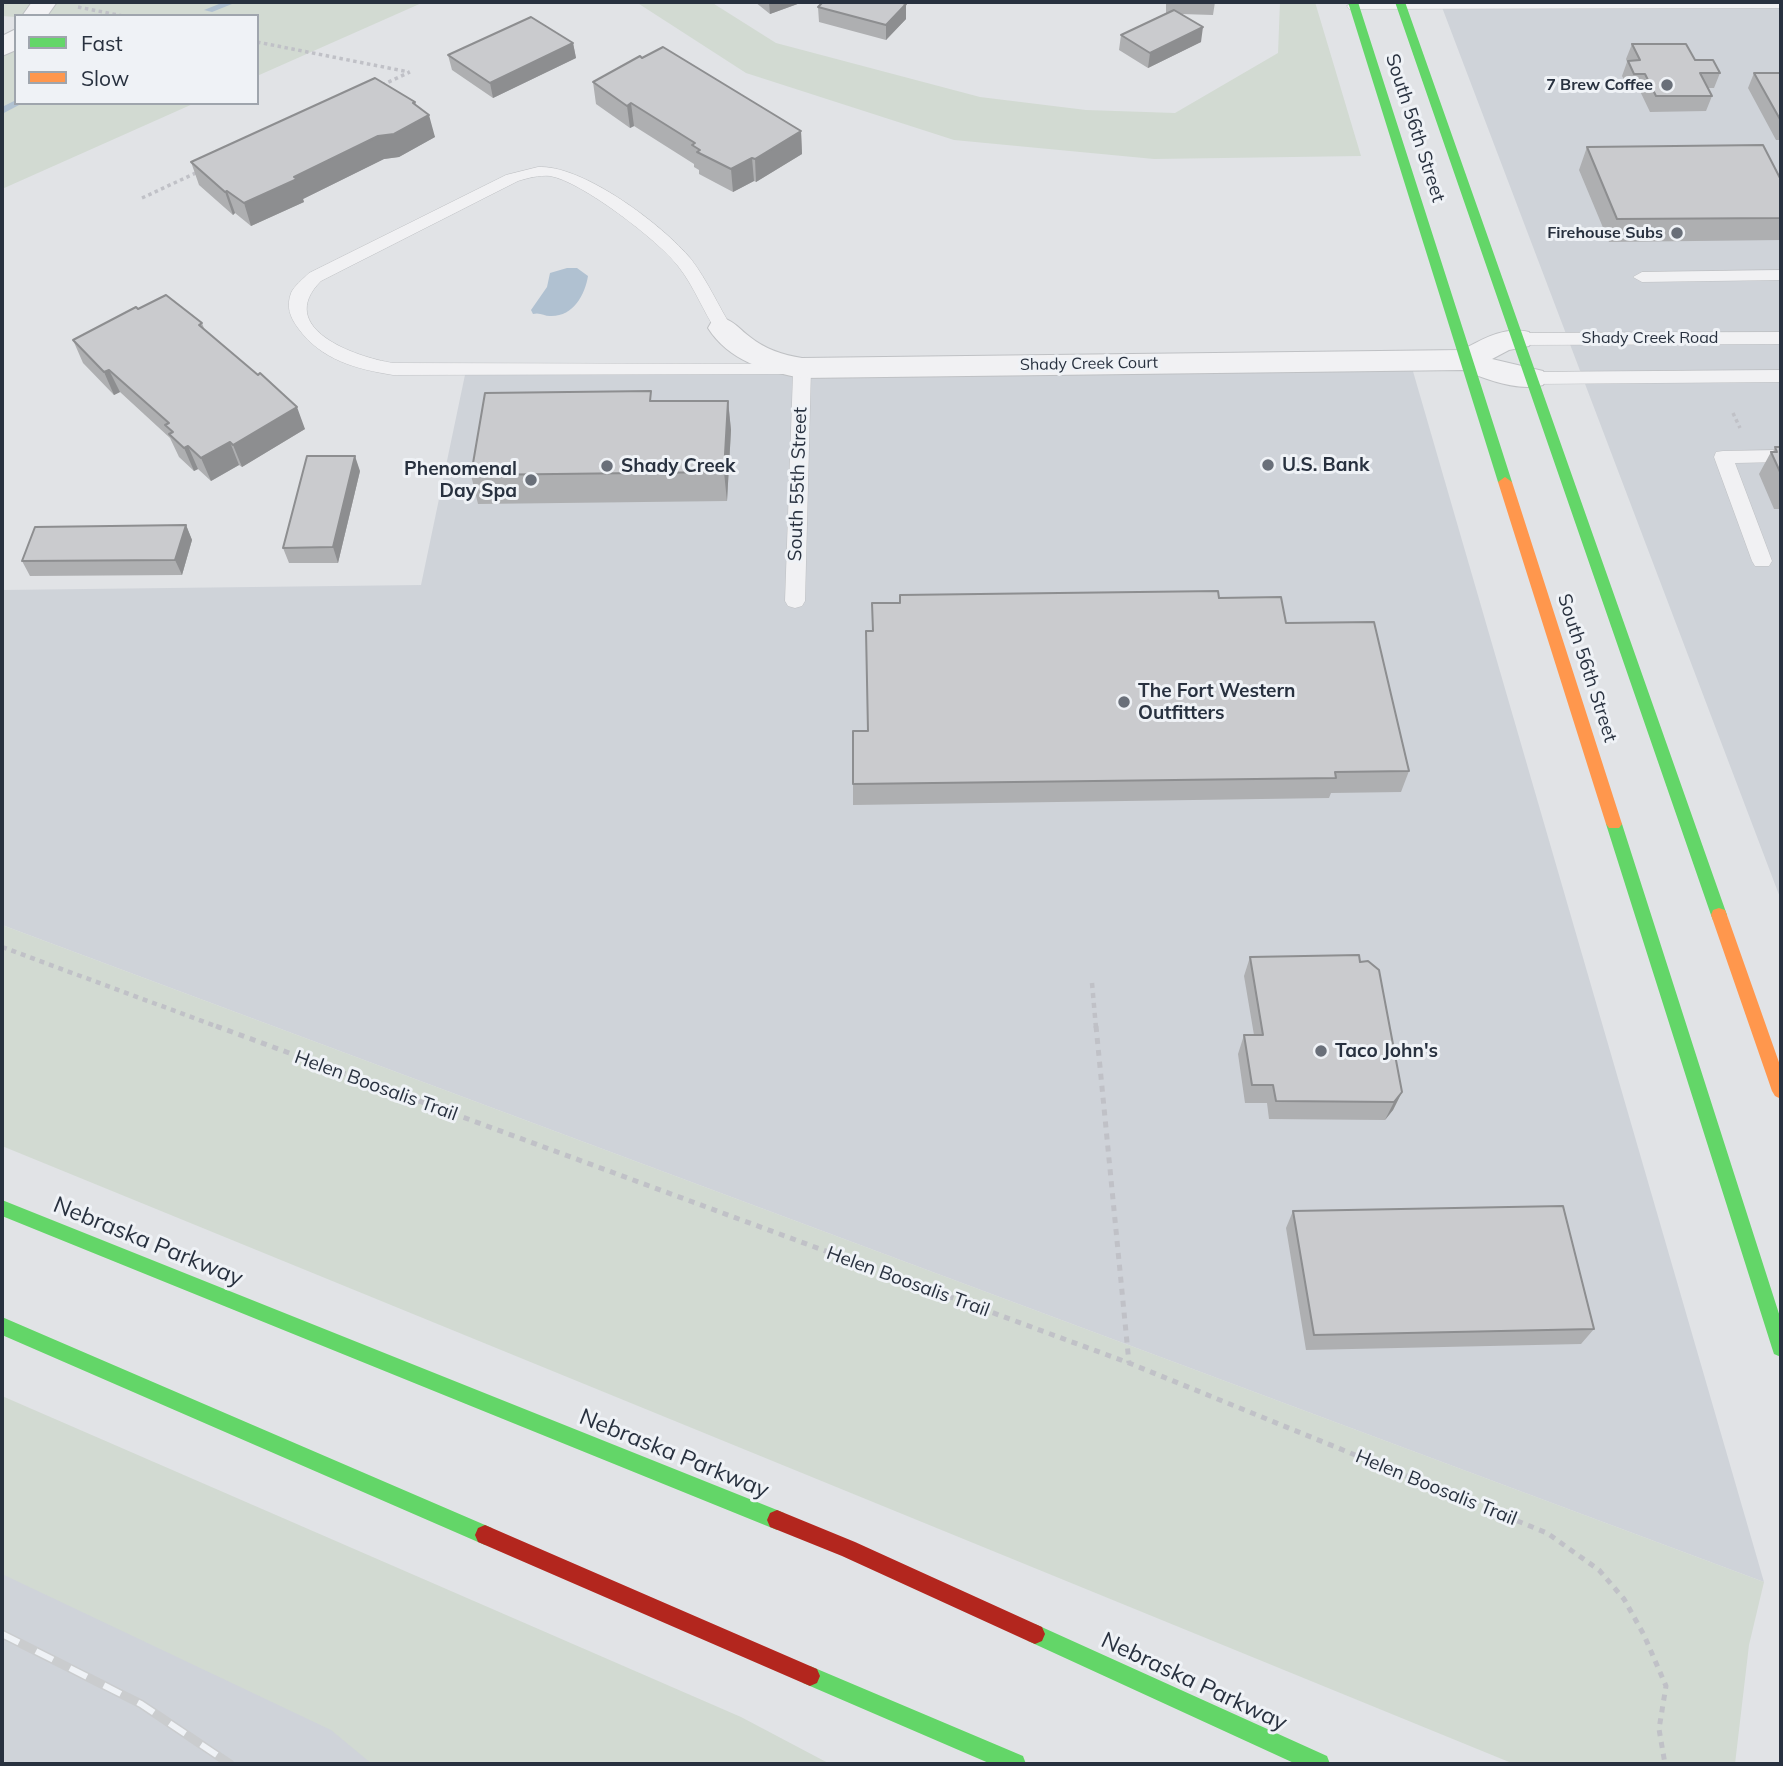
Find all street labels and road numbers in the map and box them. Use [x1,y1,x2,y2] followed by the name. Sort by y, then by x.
[1380,51,1450,205] street label: South 56th Street
[1582,328,1718,348] street label: Shady Creek Road
[1020,353,1158,375] street label: Shady Creek Court
[784,406,812,562] street label: South 55th Street
[1552,591,1622,745] street label: South 56th Street
[291,1046,461,1126] street label: Helen Boosalis Trail
[49,1191,247,1293] street label: Nebraska Parkway
[823,1242,993,1322] street label: Helen Boosalis Trail
[575,1403,773,1505] street label: Nebraska Parkway
[1352,1445,1520,1531] street label: Helen Boosalis Trail
[1097,1627,1291,1737] street label: Nebraska Parkway

